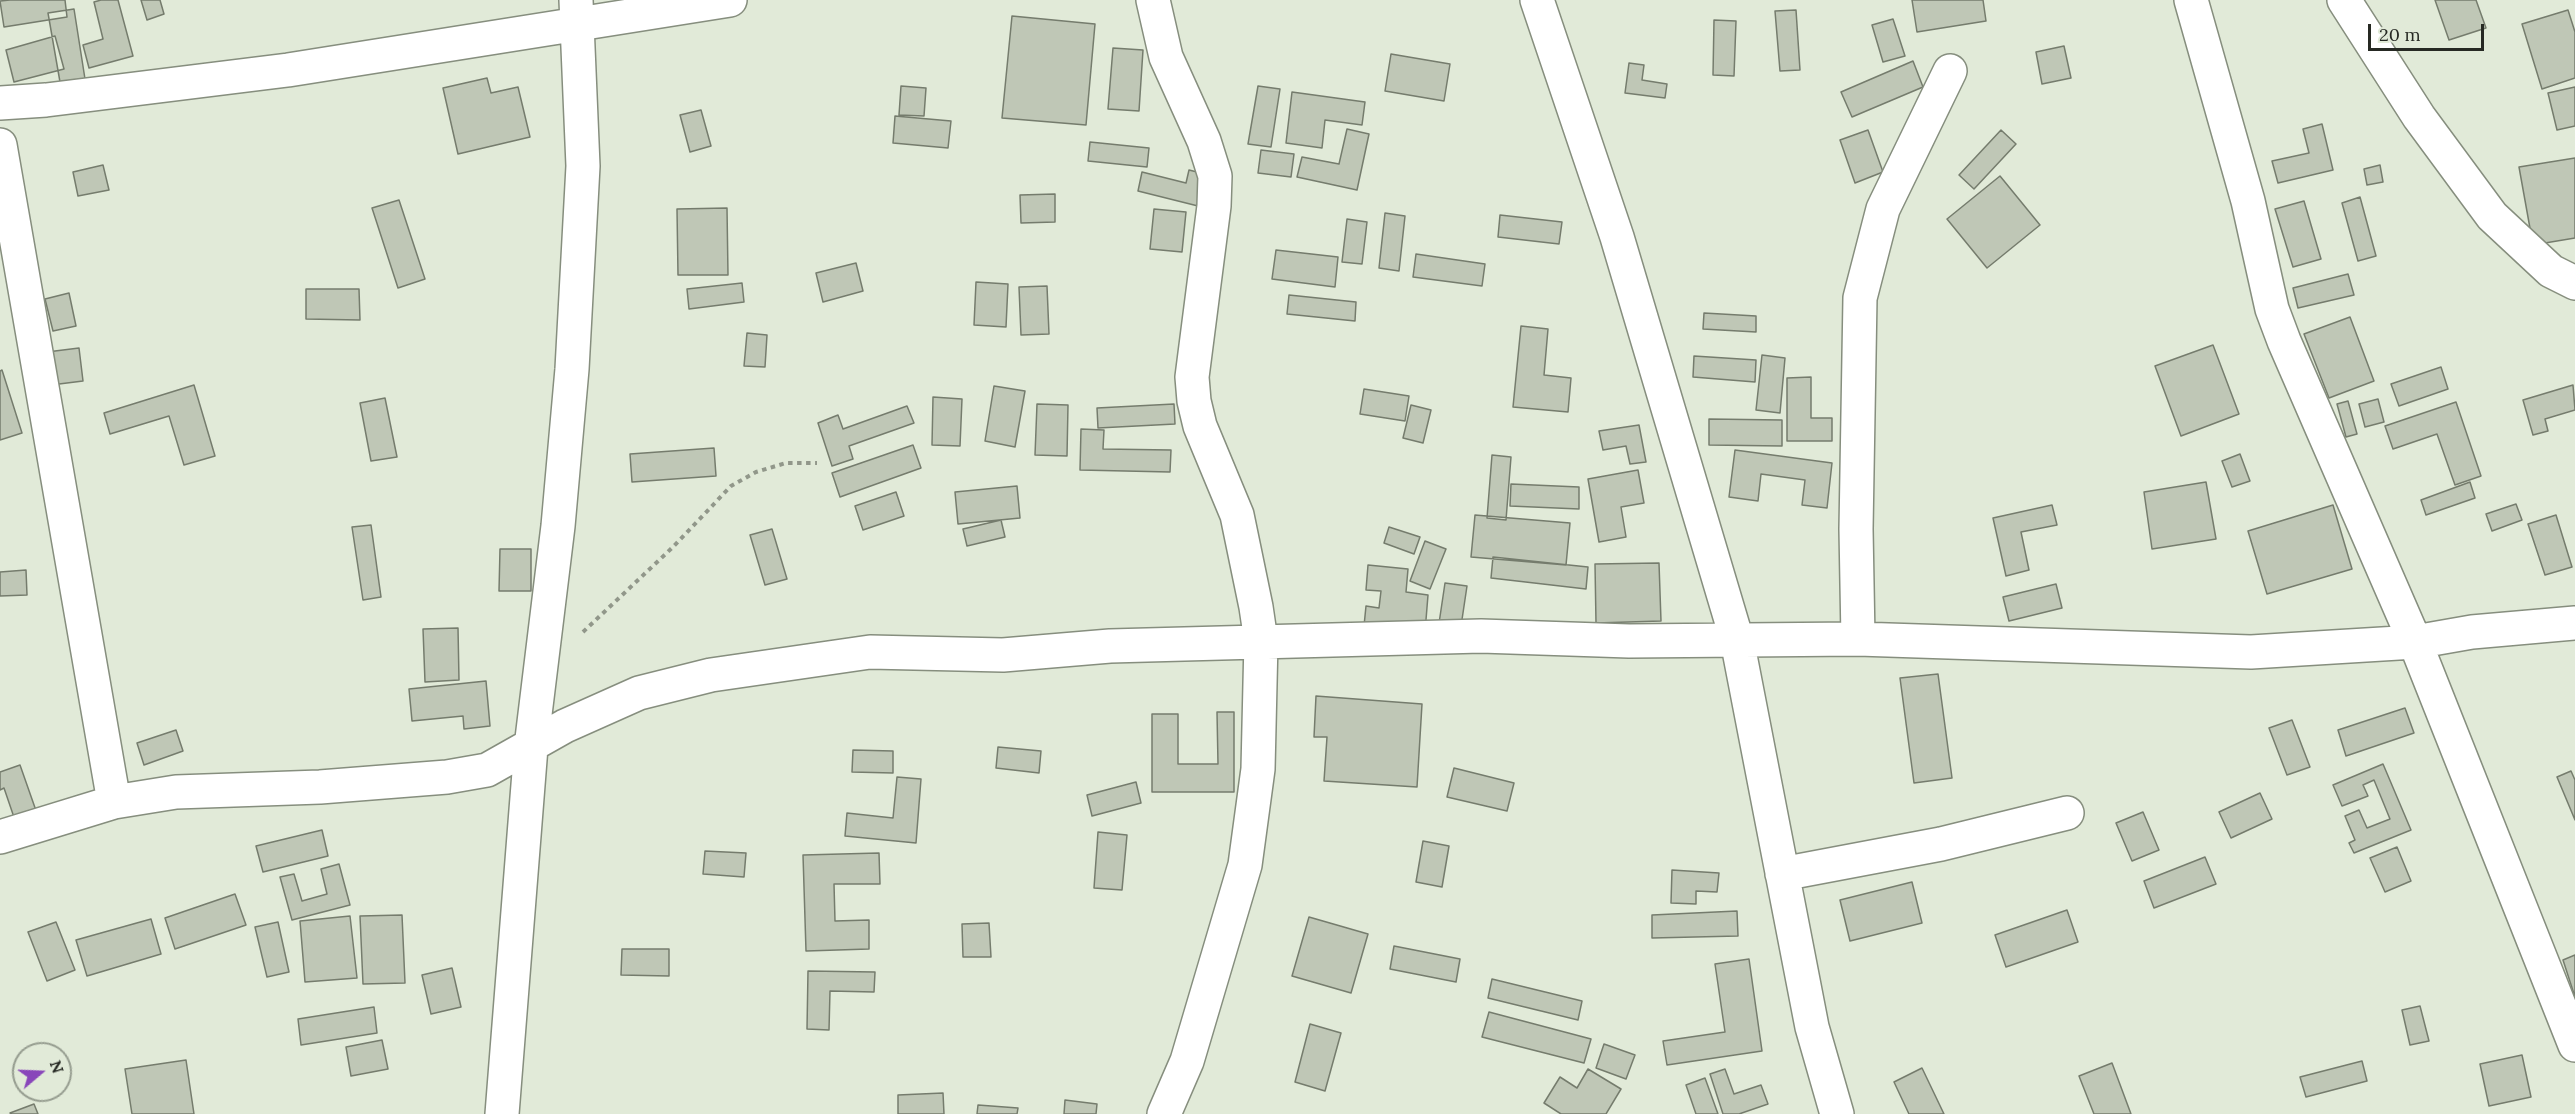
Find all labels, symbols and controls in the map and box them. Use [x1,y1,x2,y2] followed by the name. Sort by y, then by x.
[2371,12,2486,50] scale bar
[2379,23,2421,46] text: 20 m
[12,1042,72,1102] north arrow
[46,1058,69,1076] text: N

